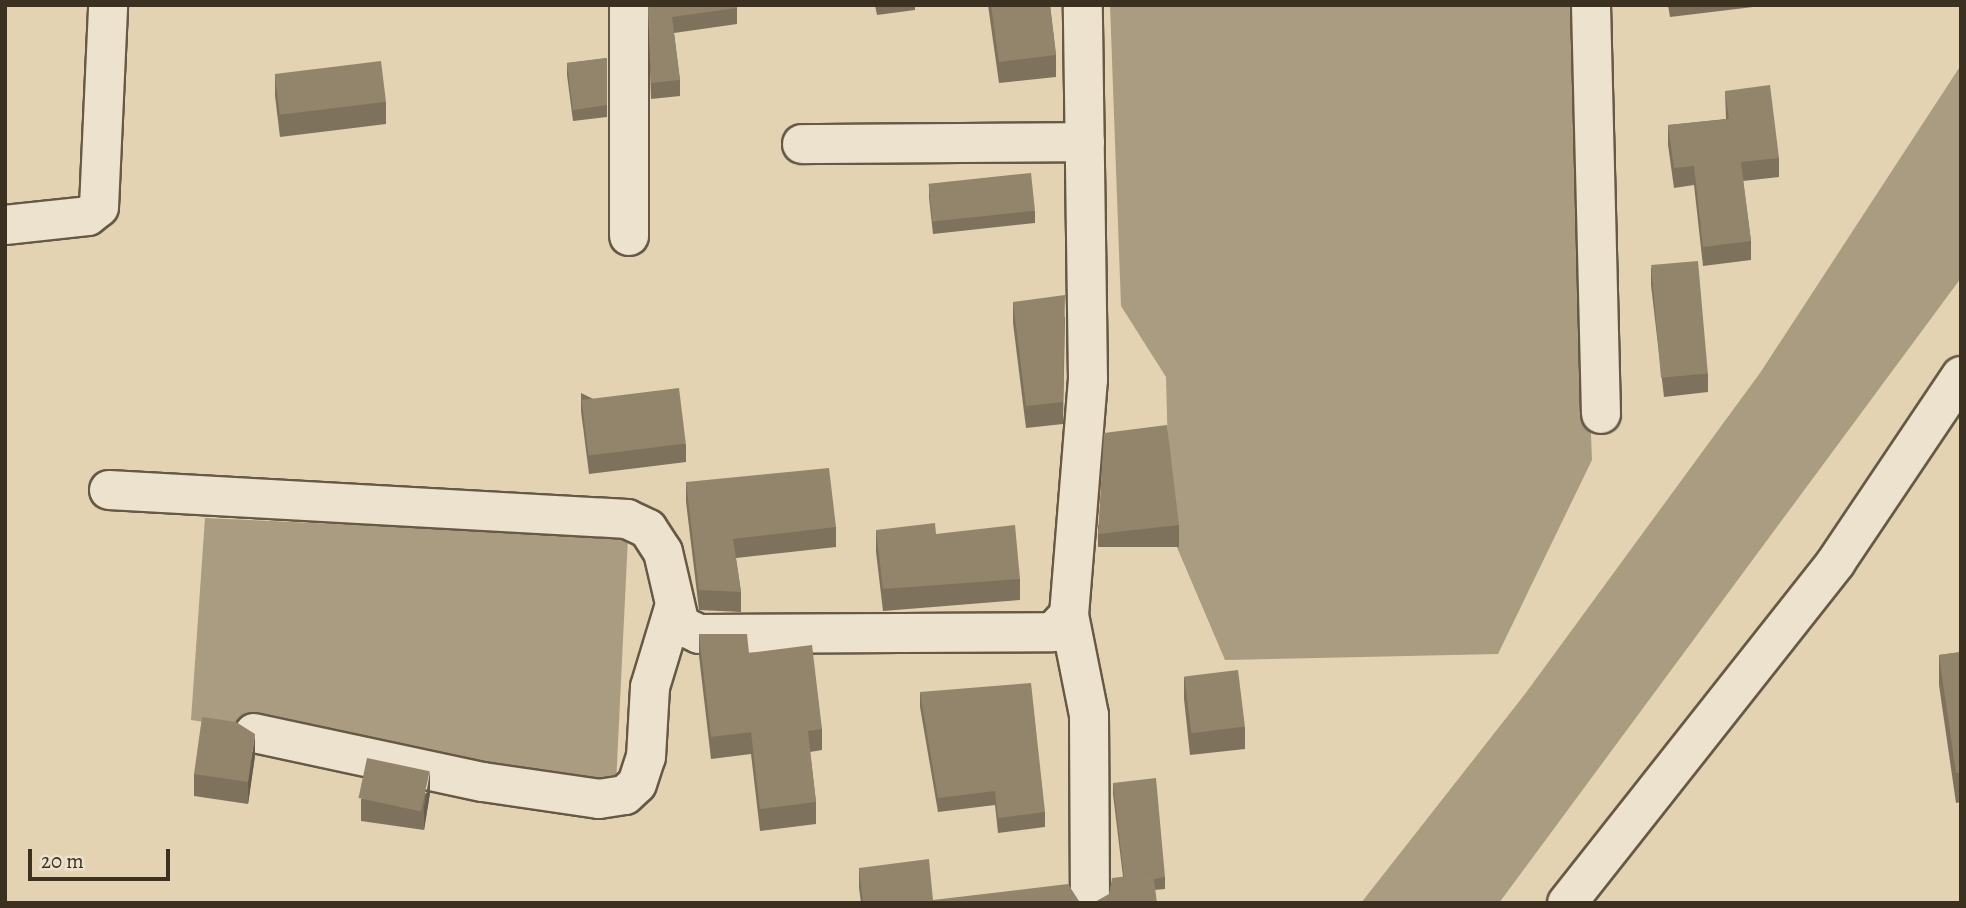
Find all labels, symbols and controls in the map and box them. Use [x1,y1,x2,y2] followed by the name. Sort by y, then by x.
[32,834,173,878] scale bar
[41,847,84,875] text: 20 m

